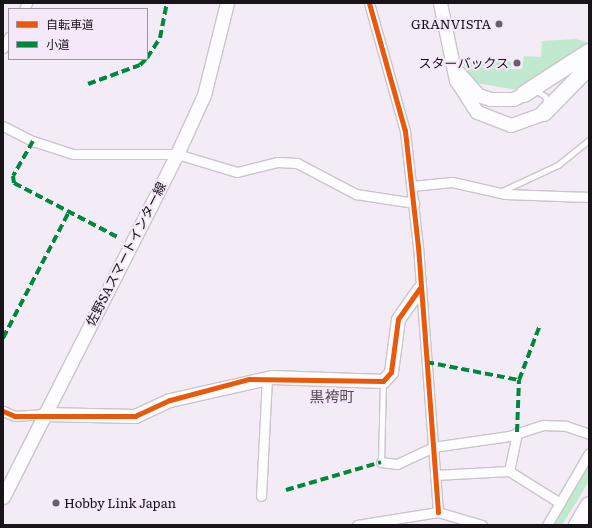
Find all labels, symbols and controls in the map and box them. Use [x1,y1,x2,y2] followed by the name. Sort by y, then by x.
[8,8,148,60] legend
[46,15,94,33] text: 自転車道
[411,16,491,32] place label: GRANVISTA
[494,19,504,29] marker: GRANVISTA
[46,35,70,53] text: 小道
[418,55,509,71] place label: スターバックス
[512,58,522,68] marker: スターバックス
[83,179,169,329] street label: 佐野SAスマートインター線
[310,387,354,405] district label: 黒袴町
[64,495,176,511] place label: Hobby Link Japan
[51,498,61,508] marker: Hobby Link Japan

